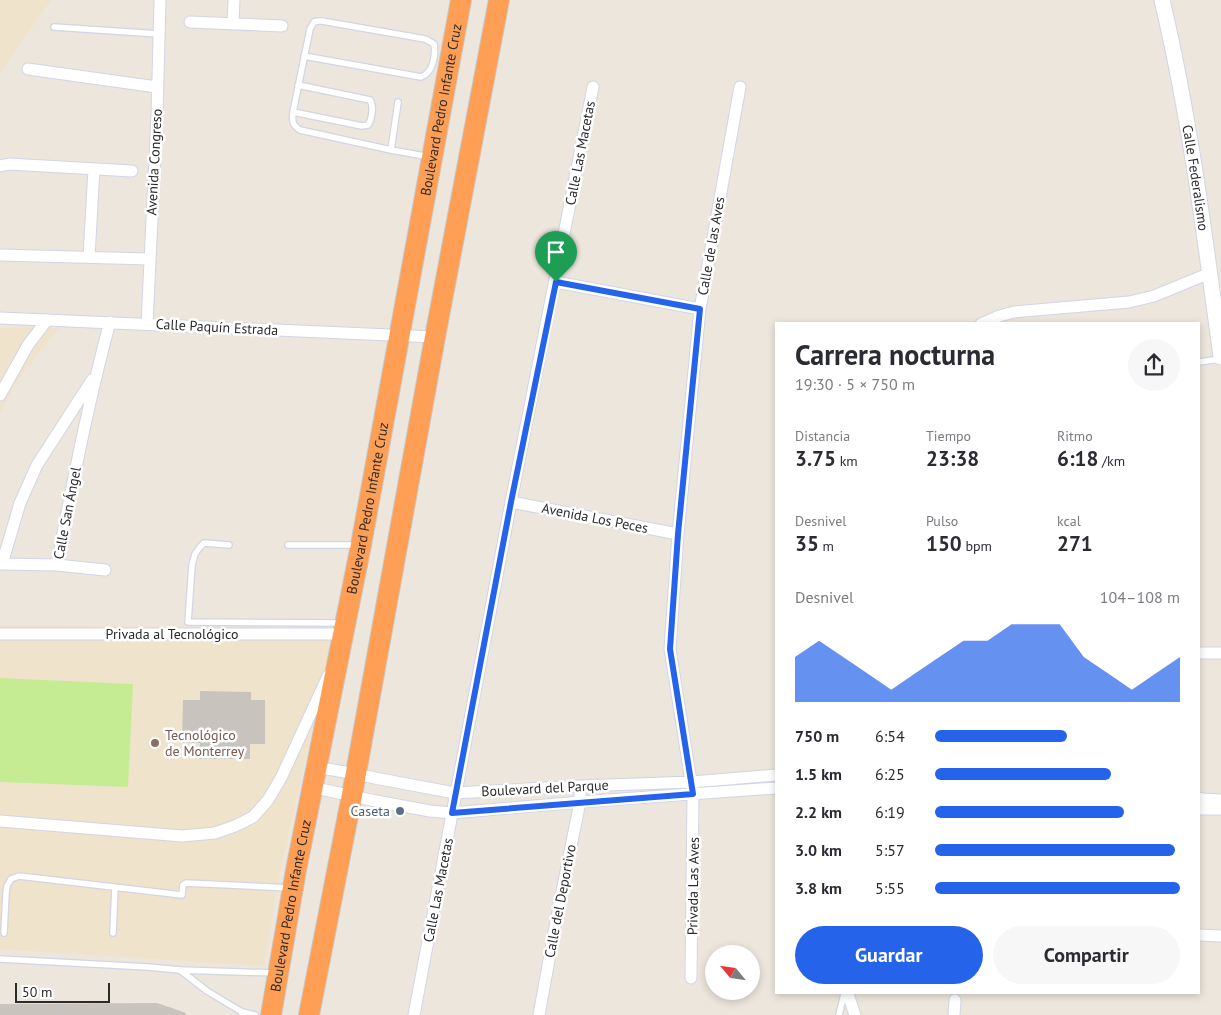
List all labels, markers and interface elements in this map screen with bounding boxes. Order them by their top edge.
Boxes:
street label: Boulevard Pedro Infante Cruz [416,22,465,197]
street label: Calle Las Macetas [561,99,599,207]
street label: Avenida Congreso [142,108,166,216]
street label: Calle Federalismo [1178,123,1213,232]
street label: Calle de las Aves [693,195,729,297]
pin [535,231,577,282]
icon: arrive [542,238,570,266]
street label: Calle Paquín Estrada [155,315,279,339]
text: Carrera nocturna [795,336,995,373]
button: share [1128,339,1180,391]
text: 19:30 · 5 × 750 m [795,374,915,394]
street label: Boulevard Pedro Infante Cruz [342,421,392,596]
text: Distancia [795,427,850,445]
text: Tiempo [926,427,971,445]
text: Ritmo [1057,427,1093,445]
text: 3.75 [795,445,836,472]
text: 23:38 [926,445,979,472]
text: 6:18 [1057,445,1098,472]
text: km [836,452,858,470]
text: /km [1098,452,1125,470]
street label: Calle San Ángel [49,465,85,561]
street label: Avenida Los Peces [540,499,650,537]
text: Desnivel [795,512,846,530]
text: Pulso [926,512,958,530]
text: kcal [1057,512,1081,530]
text: 35 [795,530,819,557]
text: 150 [926,530,962,557]
text: 271 [1057,530,1093,557]
text: m [819,537,834,555]
text: bpm [962,537,992,555]
text: Desnivel [795,587,854,607]
text: 104–108 m [1100,587,1180,607]
street label: Privada al Tecnológico [106,625,238,643]
place label: Tecnológico de Monterrey [165,726,245,760]
text: 750 m [795,726,839,746]
text: 6:54 [875,726,905,746]
marker: Tecnológico de Monterrey [149,737,161,749]
text: 1.5 km [795,764,842,784]
text: 6:25 [875,764,905,784]
street label: Boulevard del Parque [481,776,609,800]
place label: Caseta [351,802,390,820]
text: 2.2 km [795,802,842,822]
text: 6:19 [875,802,905,822]
marker: Caseta [394,805,406,817]
street label: Boulevard Pedro Infante Cruz [266,818,315,993]
street label: Calle Las Macetas [419,836,457,944]
street label: Privada Las Aves [683,837,703,935]
text: 3.0 km [795,840,842,860]
text: 5:57 [875,840,905,860]
street label: Calle del Deportivo [540,843,580,959]
text: 3.8 km [795,878,842,898]
text: 5:55 [875,878,905,898]
button: Guardar [795,926,983,984]
button: Compartir [993,926,1180,984]
north arrow [705,945,760,1000]
map controls [705,945,760,1000]
scale bar [15,980,110,1003]
text: 50 m [22,983,52,1001]

